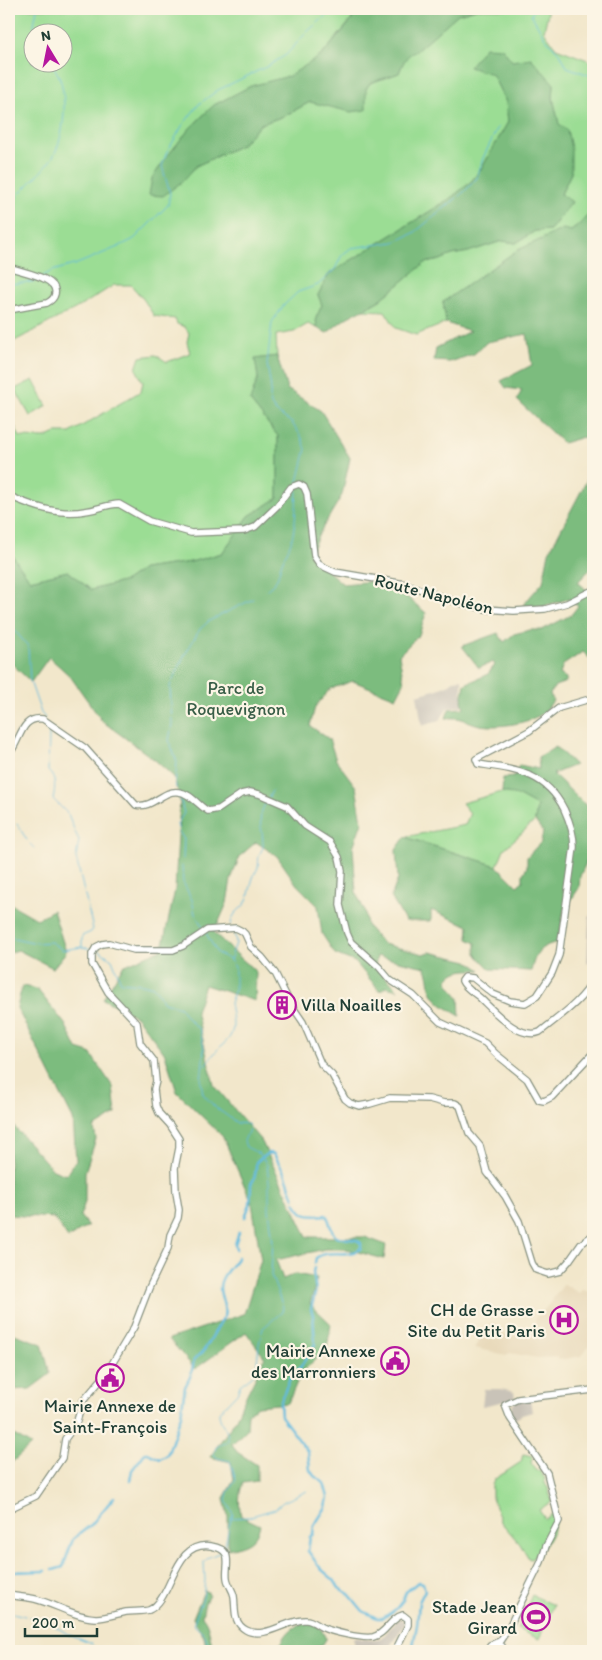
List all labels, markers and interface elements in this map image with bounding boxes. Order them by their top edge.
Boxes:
north arrow [22,22,72,72]
text: N [40,26,52,45]
street label: Route Napoléon [372,569,496,619]
park label: Parc de Roquevignon [187,677,286,720]
building icon: Villa Noailles [267,990,297,1020]
place label: Villa Noailles [301,994,402,1016]
place label: CH de Grasse - Site du Petit Paris [408,1299,545,1342]
hospital icon: CH de Grasse - Site du Petit Paris [549,1305,579,1335]
place label: Mairie Annexe des Marronniers [251,1340,376,1383]
public building icon: Mairie Annexe des Marronniers [380,1346,410,1376]
public building icon: Mairie Annexe de Saint-François [95,1363,125,1393]
place label: Mairie Annexe de Saint-François [44,1395,176,1438]
place label: Stade Jean Girard [432,1596,517,1639]
sports icon: Stade Jean Girard [521,1602,551,1632]
scale bar [25,1605,98,1637]
text: 200 m [32,1614,75,1632]

